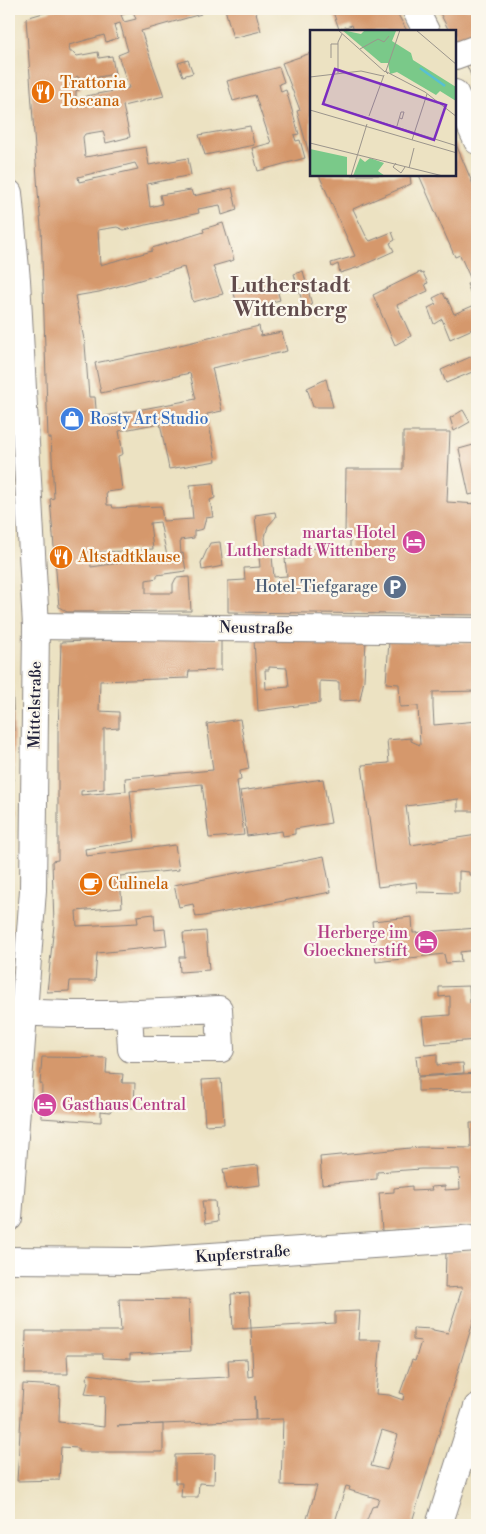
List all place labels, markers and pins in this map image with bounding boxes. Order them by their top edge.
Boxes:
place label: Trattoria Toscana [60,73,127,111]
restaurant icon: Trattoria Toscana [30,79,56,105]
shop icon: Rosty Art Studio [59,406,85,432]
place label: Rosty Art Studio [90,409,208,429]
place label: martas Hotel Lutherstadt Wittenberg [227,523,397,561]
hotel icon: martas Hotel Lutherstadt Wittenberg [401,529,427,555]
restaurant icon: Altstadtklause [48,544,74,570]
place label: Altstadtklause [77,547,181,567]
parking icon: Hotel-Tiefgarage [382,574,408,600]
place label: Hotel-Tiefgarage [255,577,378,597]
cafe icon: Culinela [78,871,104,897]
place label: Culinela [108,874,169,894]
place label: Herberge im Gloecknerstift [303,923,408,961]
hotel icon: Herberge im Gloecknerstift [413,929,439,955]
hotel icon: Gasthaus Central [32,1092,58,1118]
place label: Gasthaus Central [62,1095,186,1115]

